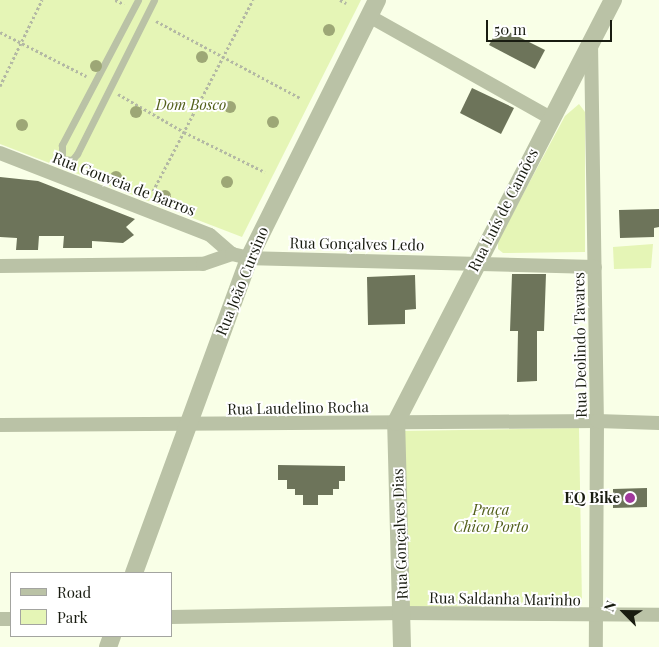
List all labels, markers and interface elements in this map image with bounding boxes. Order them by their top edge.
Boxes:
scale bar [489,10,615,42]
text: 50 m [494,19,526,39]
park label: Dom Bosco [156,96,226,114]
street label: Rua Luís de Camões [464,145,542,275]
street label: Rua Gouveia de Barros [50,148,198,220]
street label: Rua João Cursino [212,224,272,338]
street label: Rua Gonçalves Ledo [289,234,425,254]
street label: Rua Deolindo Tavares [570,272,590,418]
street label: Rua Laudelino Rocha [227,398,369,418]
street label: Rua Gonçalves Dias [389,468,411,600]
place label: EQ Bike [564,489,620,507]
marker: EQ Bike [624,492,636,504]
park label: Praça Chico Porto [454,500,528,535]
legend [10,572,172,637]
text: Road [57,582,91,602]
north arrow [599,587,649,637]
street label: Rua Saldanha Marinho [429,589,581,609]
text: N [599,598,620,614]
text: Park [57,607,88,627]

